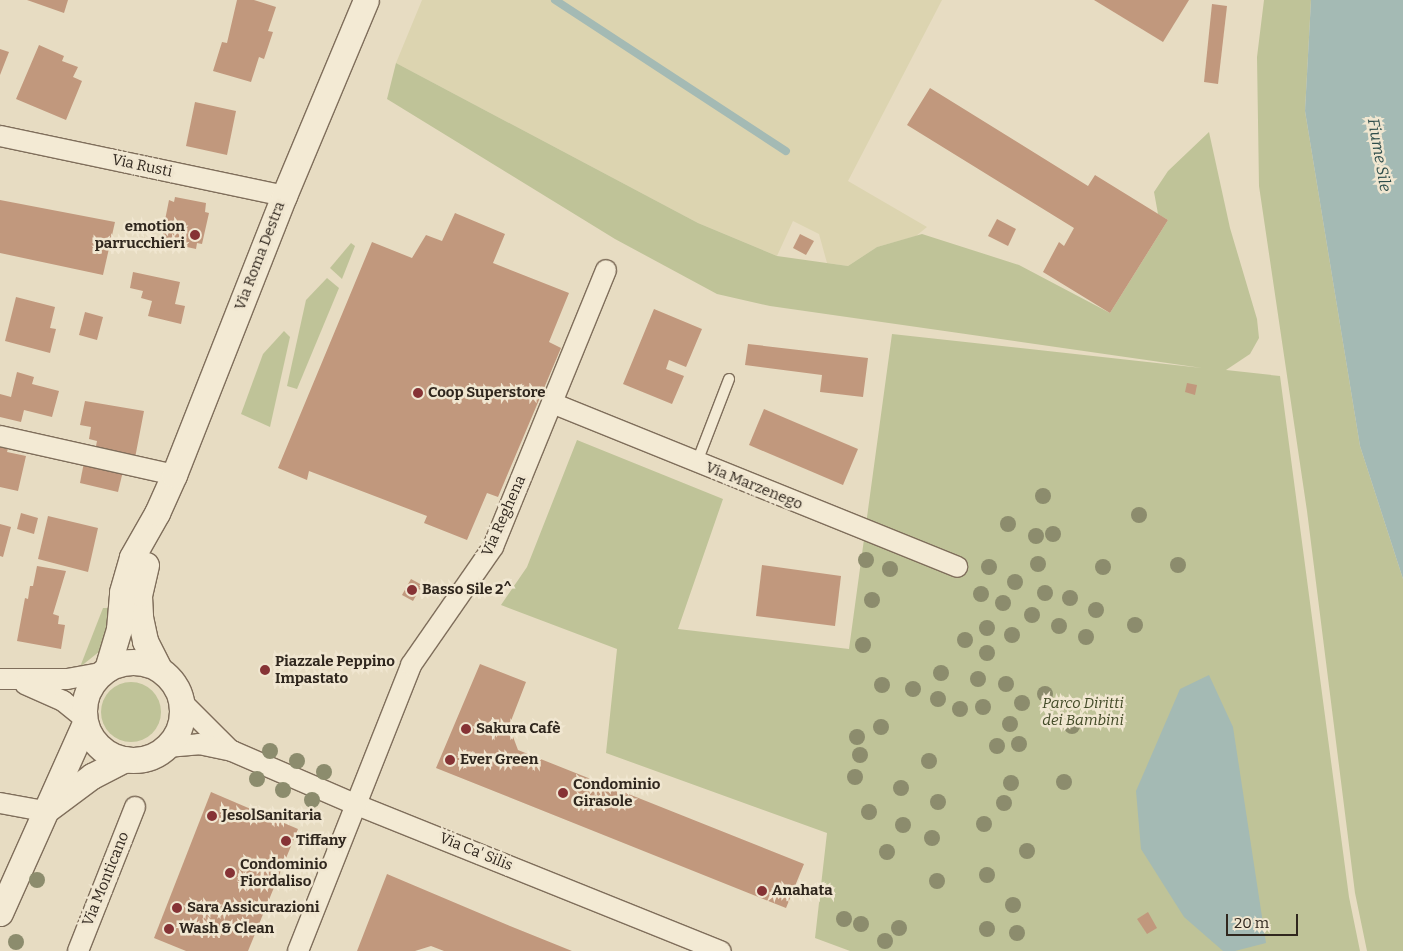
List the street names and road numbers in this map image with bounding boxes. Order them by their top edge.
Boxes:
street label: Via Rusti [110,151,174,181]
street label: Via Roma Destra [231,199,289,313]
street label: Via Marzenego [703,458,805,514]
street label: Via Reghena [478,473,530,559]
street label: Via Monticano [79,829,133,929]
street label: Via Ca' Silis [437,829,515,875]

